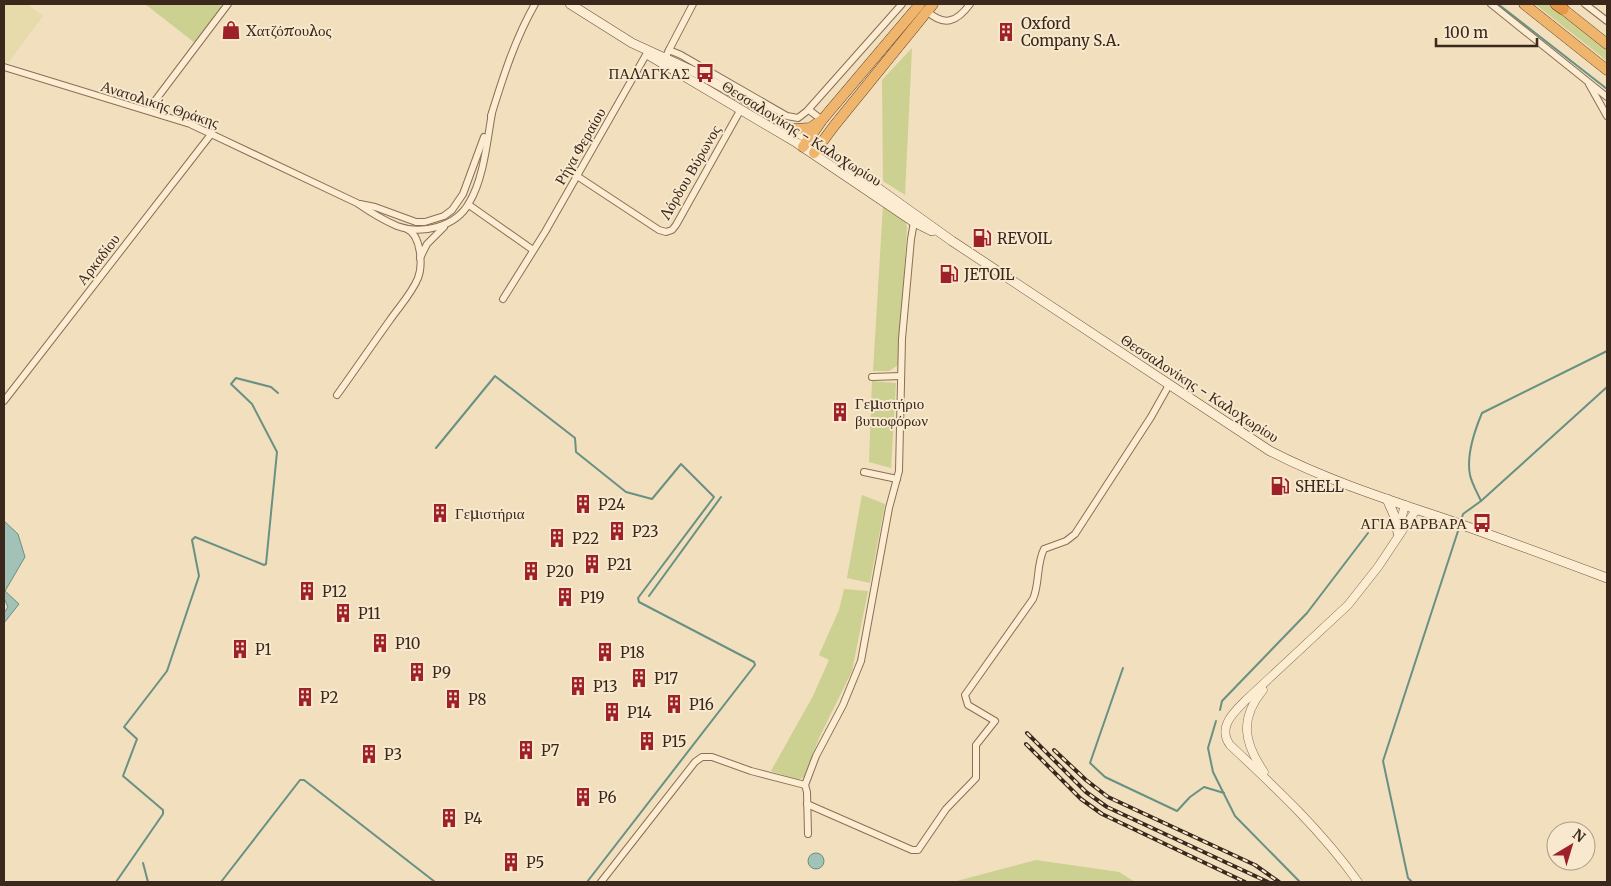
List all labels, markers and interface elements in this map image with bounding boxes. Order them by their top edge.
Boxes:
place label: Oxford Company S.A. [1021,14,1120,50]
scale bar [1436,15,1537,47]
shop icon: Χατζόπουλος [220,19,242,41]
place label: Χατζόπουλος [246,21,332,40]
building icon: Oxford Company S.A. [995,21,1017,43]
text: 100 m [1444,23,1488,42]
bus stop icon: ΠΑΛΑΓΚΑΣ [694,62,716,84]
place label: ΠΑΛΑΓΚΑΣ [608,64,690,83]
street label: Ανατολικής Θράκης [99,76,222,132]
street label: Θεσσαλονίκης - Καλοχωρίου [719,76,885,190]
street label: Ρήγα Φεραίου [550,104,610,188]
street label: Λόρδου Βύρωνος [655,122,725,223]
fuel station icon: REVOIL [971,227,993,249]
place label: REVOIL [997,229,1053,248]
street label: Αρκαδίου [72,230,124,288]
fuel station icon: JETOIL [938,263,960,285]
place label: JETOIL [963,265,1015,284]
street label: Θεσσαλονίκης - Καλοχωρίου [1117,330,1283,446]
place label: Γεμιστήριο βυτιοφόρων [855,394,928,430]
building icon: Γεμιστήριο βυτιοφόρων [829,401,851,423]
fuel station icon: SHELL [1269,475,1291,497]
place label: SHELL [1295,477,1345,496]
building icon: P24 [572,493,594,515]
place label: P24 [598,495,625,514]
building icon: Γεμιστήρια [429,502,451,524]
place label: Γεμιστήρια [455,504,525,523]
bus stop icon: ΑΓΙΑ ΒΑΡΒΑΡΑ [1471,512,1493,534]
place label: ΑΓΙΑ ΒΑΡΒΑΡΑ [1360,514,1467,533]
building icon: P23 [606,520,628,542]
place label: P23 [632,522,659,541]
building icon: P22 [546,527,568,549]
place label: P22 [572,529,599,548]
building icon: P21 [581,553,603,575]
place label: P21 [607,555,632,574]
building icon: P20 [520,560,542,582]
place label: P20 [546,562,574,581]
building icon: P12 [296,580,318,602]
place label: P12 [322,582,347,601]
building icon: P19 [554,586,576,608]
place label: P19 [580,588,605,607]
building icon: P11 [332,602,354,624]
place label: P11 [358,604,381,623]
building icon: P10 [369,632,391,654]
place label: P10 [395,634,420,653]
building icon: P1 [229,638,251,660]
place label: P1 [255,640,272,659]
building icon: P18 [594,641,616,663]
place label: P18 [620,643,645,662]
building icon: P9 [406,661,428,683]
place label: P9 [432,663,451,682]
building icon: P17 [628,667,650,689]
place label: P17 [654,669,678,688]
building icon: P13 [567,675,589,697]
place label: P13 [593,677,617,696]
building icon: P2 [294,686,316,708]
place label: P2 [320,688,339,707]
building icon: P8 [442,688,464,710]
place label: P8 [468,690,487,709]
building icon: P16 [663,693,685,715]
place label: P16 [689,695,714,714]
building icon: P14 [601,701,623,723]
place label: P14 [627,703,652,722]
building icon: P15 [636,730,658,752]
place label: P15 [662,732,687,751]
building icon: P7 [515,739,537,761]
place label: P7 [541,741,560,760]
building icon: P3 [358,743,380,765]
place label: P3 [384,745,402,764]
building icon: P6 [572,786,594,808]
place label: P6 [598,788,617,807]
building icon: P4 [438,807,460,829]
place label: P4 [464,809,482,828]
north arrow [1546,821,1596,871]
text: N [1569,825,1589,846]
building icon: P5 [500,851,522,873]
place label: P5 [526,853,544,872]

